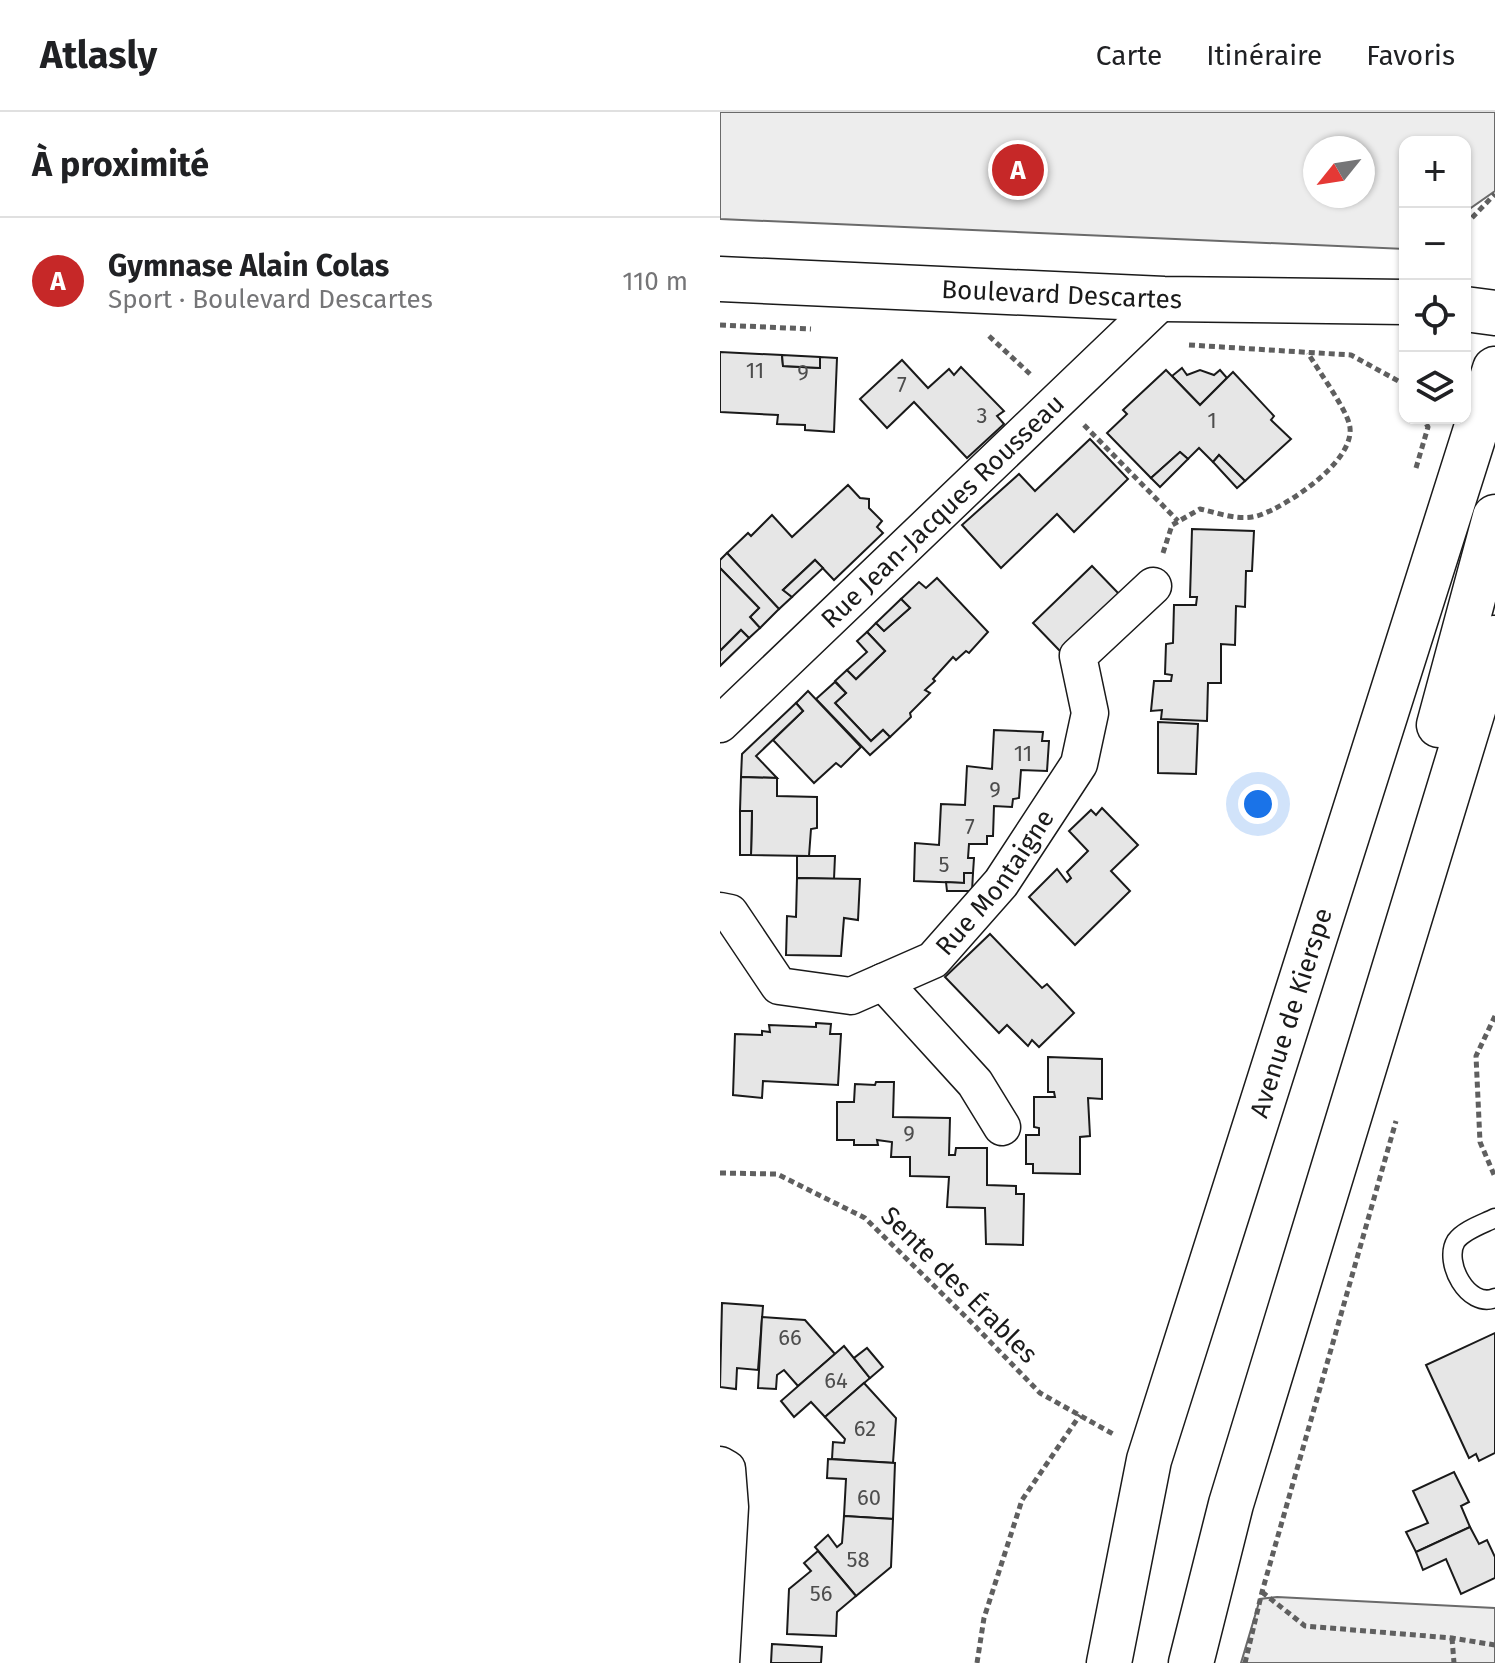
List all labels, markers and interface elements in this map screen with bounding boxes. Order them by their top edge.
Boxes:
text: Atlasly [40,32,157,78]
text: Carte [1096,39,1162,72]
text: Itinéraire [1206,39,1322,72]
text: Favoris [1366,39,1455,72]
north arrow [1303,136,1375,208]
map controls [1399,136,1471,424]
button: + [1399,136,1471,208]
pin: A [992,140,1044,200]
text: À proximité [32,144,209,185]
button: − [1399,208,1471,280]
text: Gymnase Alain Colas [108,248,389,284]
text: A [50,266,66,297]
text: 110 m [622,266,688,297]
street label: Boulevard Descartes [941,273,1182,315]
button: locate [1399,280,1471,352]
text: Sport · Boulevard Descartes [108,284,433,315]
button: layers [1399,352,1471,424]
house number: 11 [746,357,764,384]
house number: 9 [797,359,809,386]
house number: 7 [897,371,907,398]
street label: Rue Jean-Jacques Rousseau [815,388,1070,634]
house number: 3 [977,402,987,429]
house number: 1 [1207,407,1217,434]
house number: 11 [1014,740,1032,767]
house number: 9 [989,776,1001,803]
your location [1238,784,1278,824]
street label: Rue Montaigne [929,803,1061,962]
house number: 7 [965,813,975,840]
house number: 5 [938,851,950,878]
street label: Avenue de Kierspe [1243,904,1339,1122]
house number: 9 [903,1120,915,1147]
street label: Sente des Érables [874,1200,1044,1370]
house number: 66 [778,1324,802,1351]
house number: 64 [824,1367,848,1394]
house number: 62 [854,1415,876,1442]
house number: 60 [857,1484,881,1511]
house number: 58 [846,1546,870,1573]
house number: 56 [810,1580,832,1607]

